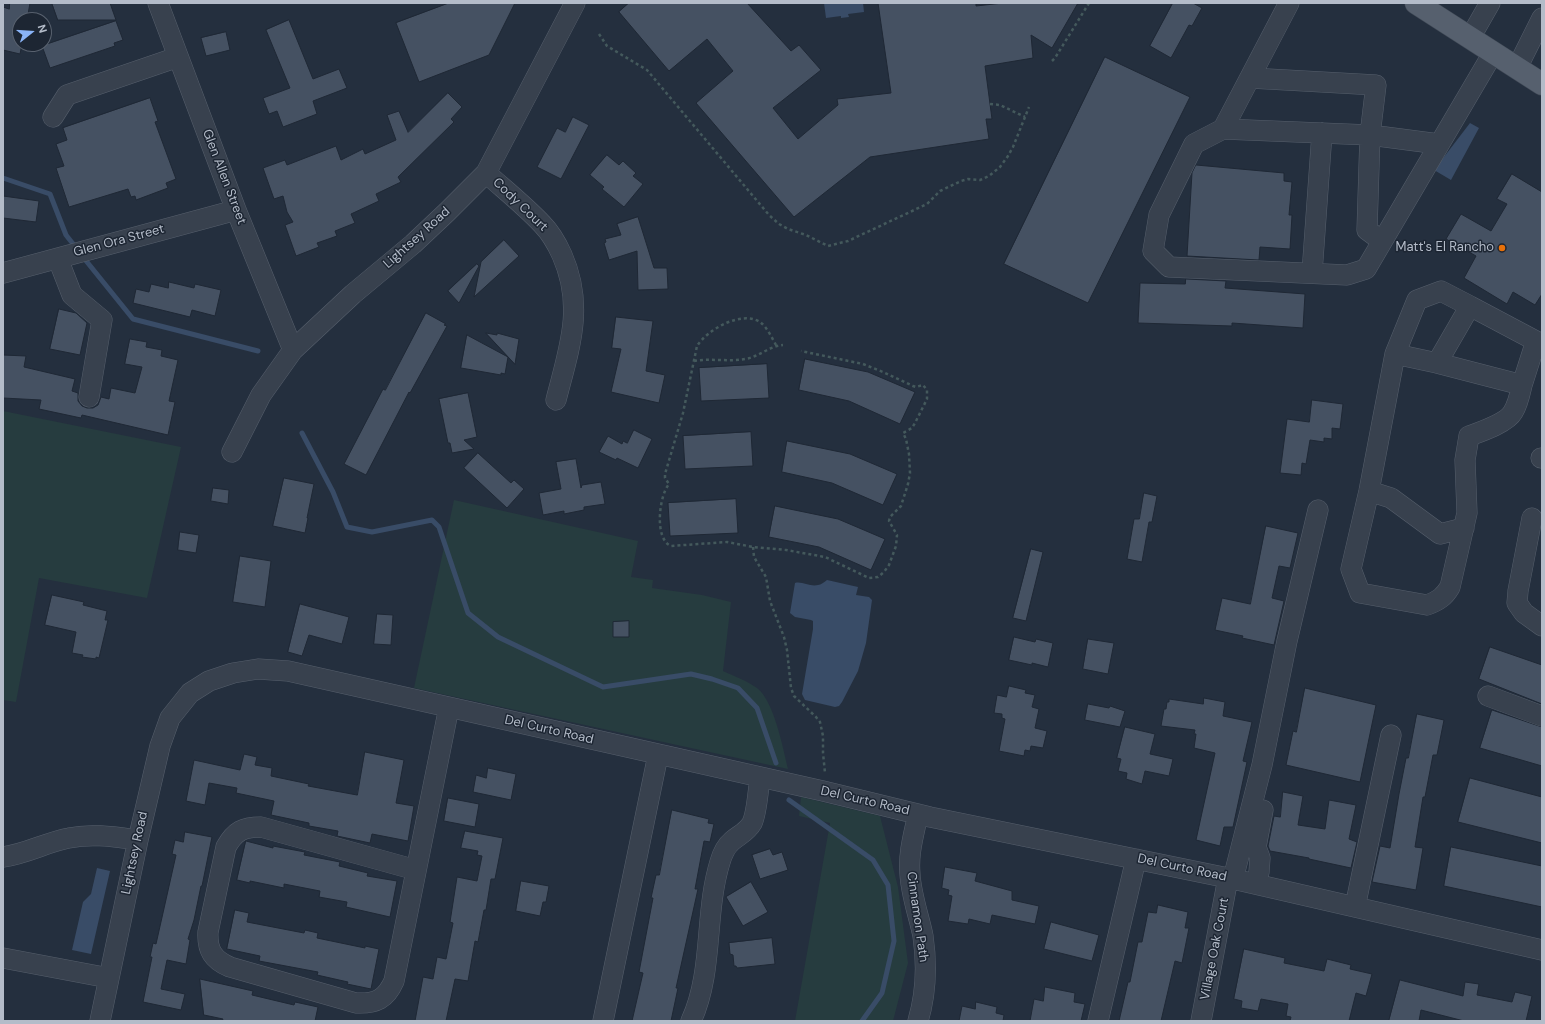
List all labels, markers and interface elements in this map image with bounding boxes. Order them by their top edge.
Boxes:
north arrow [12,12,52,52]
text: N [35,23,50,35]
street label: Glen Allen Street [199,127,249,227]
street label: Cody Court [489,175,551,235]
street label: Lightsey Road [380,204,454,272]
street label: Glen Ora Street [72,221,166,261]
place label: Matt's El Rancho [1396,240,1494,256]
marker: Matt's El Rancho [1497,243,1507,253]
street label: Del Curto Road [503,712,595,748]
street label: Del Curto Road [819,783,911,819]
street label: Lightsey Road [119,810,151,896]
street label: Del Curto Road [1136,851,1228,885]
street label: Cinnamon Path [903,871,931,963]
street label: Village Oak Court [1197,896,1233,1002]

